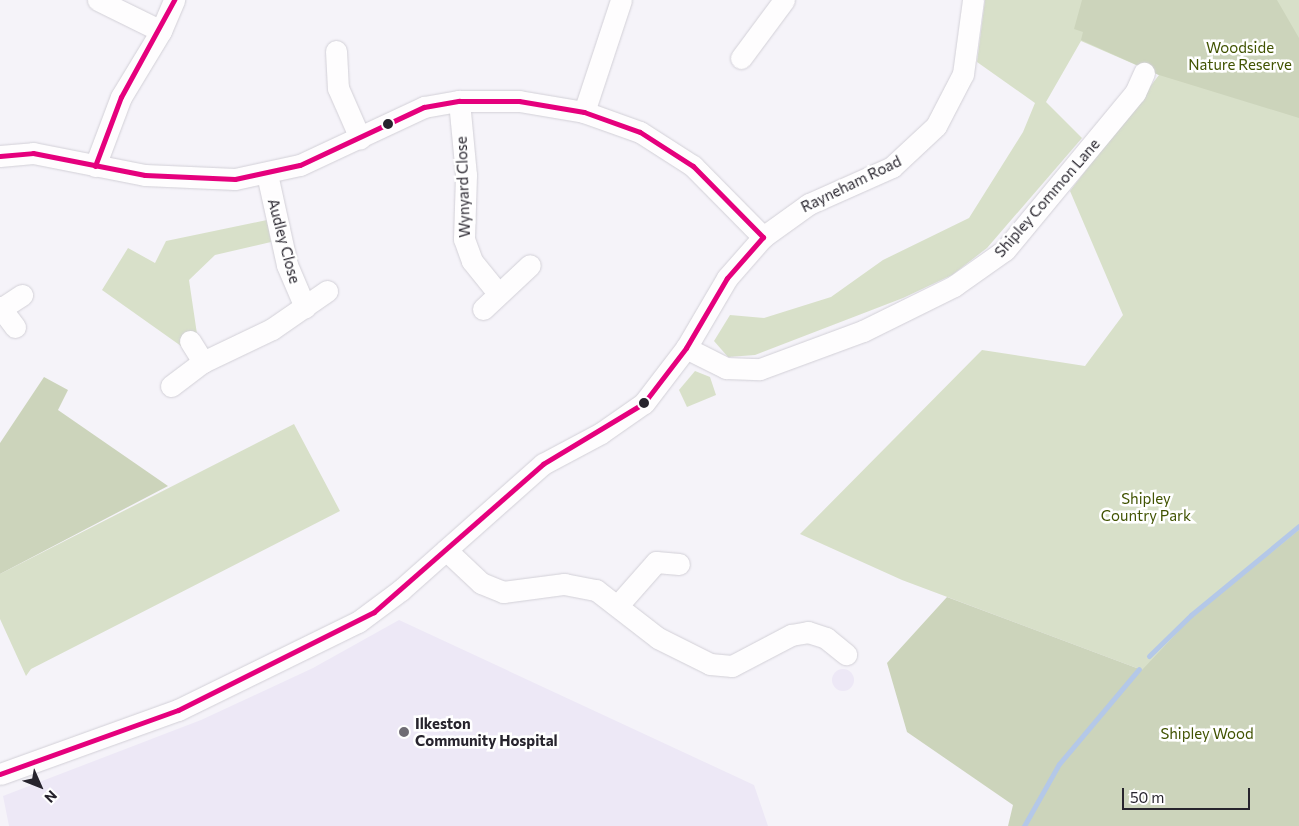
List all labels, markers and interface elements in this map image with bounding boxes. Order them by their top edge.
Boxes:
park label: Woodside Nature Reserve [1188,38,1292,73]
unlabelled marker [383,119,393,129]
street label: Shipley Common Lane [991,135,1103,261]
street label: Wynyard Close [452,136,474,238]
street label: Rayneham Road [798,152,904,216]
street label: Audley Close [264,197,304,285]
unlabelled marker [639,398,649,408]
park label: Shipley Country Park [1101,489,1191,524]
place label: Ilkeston Community Hospital [415,714,558,749]
marker: Ilkeston Community Hospital [397,725,411,739]
park label: Shipley Wood [1160,725,1254,743]
north arrow [15,761,65,811]
scale bar [1124,778,1252,810]
text: N [41,787,61,806]
text: 50 m [1130,788,1164,806]

